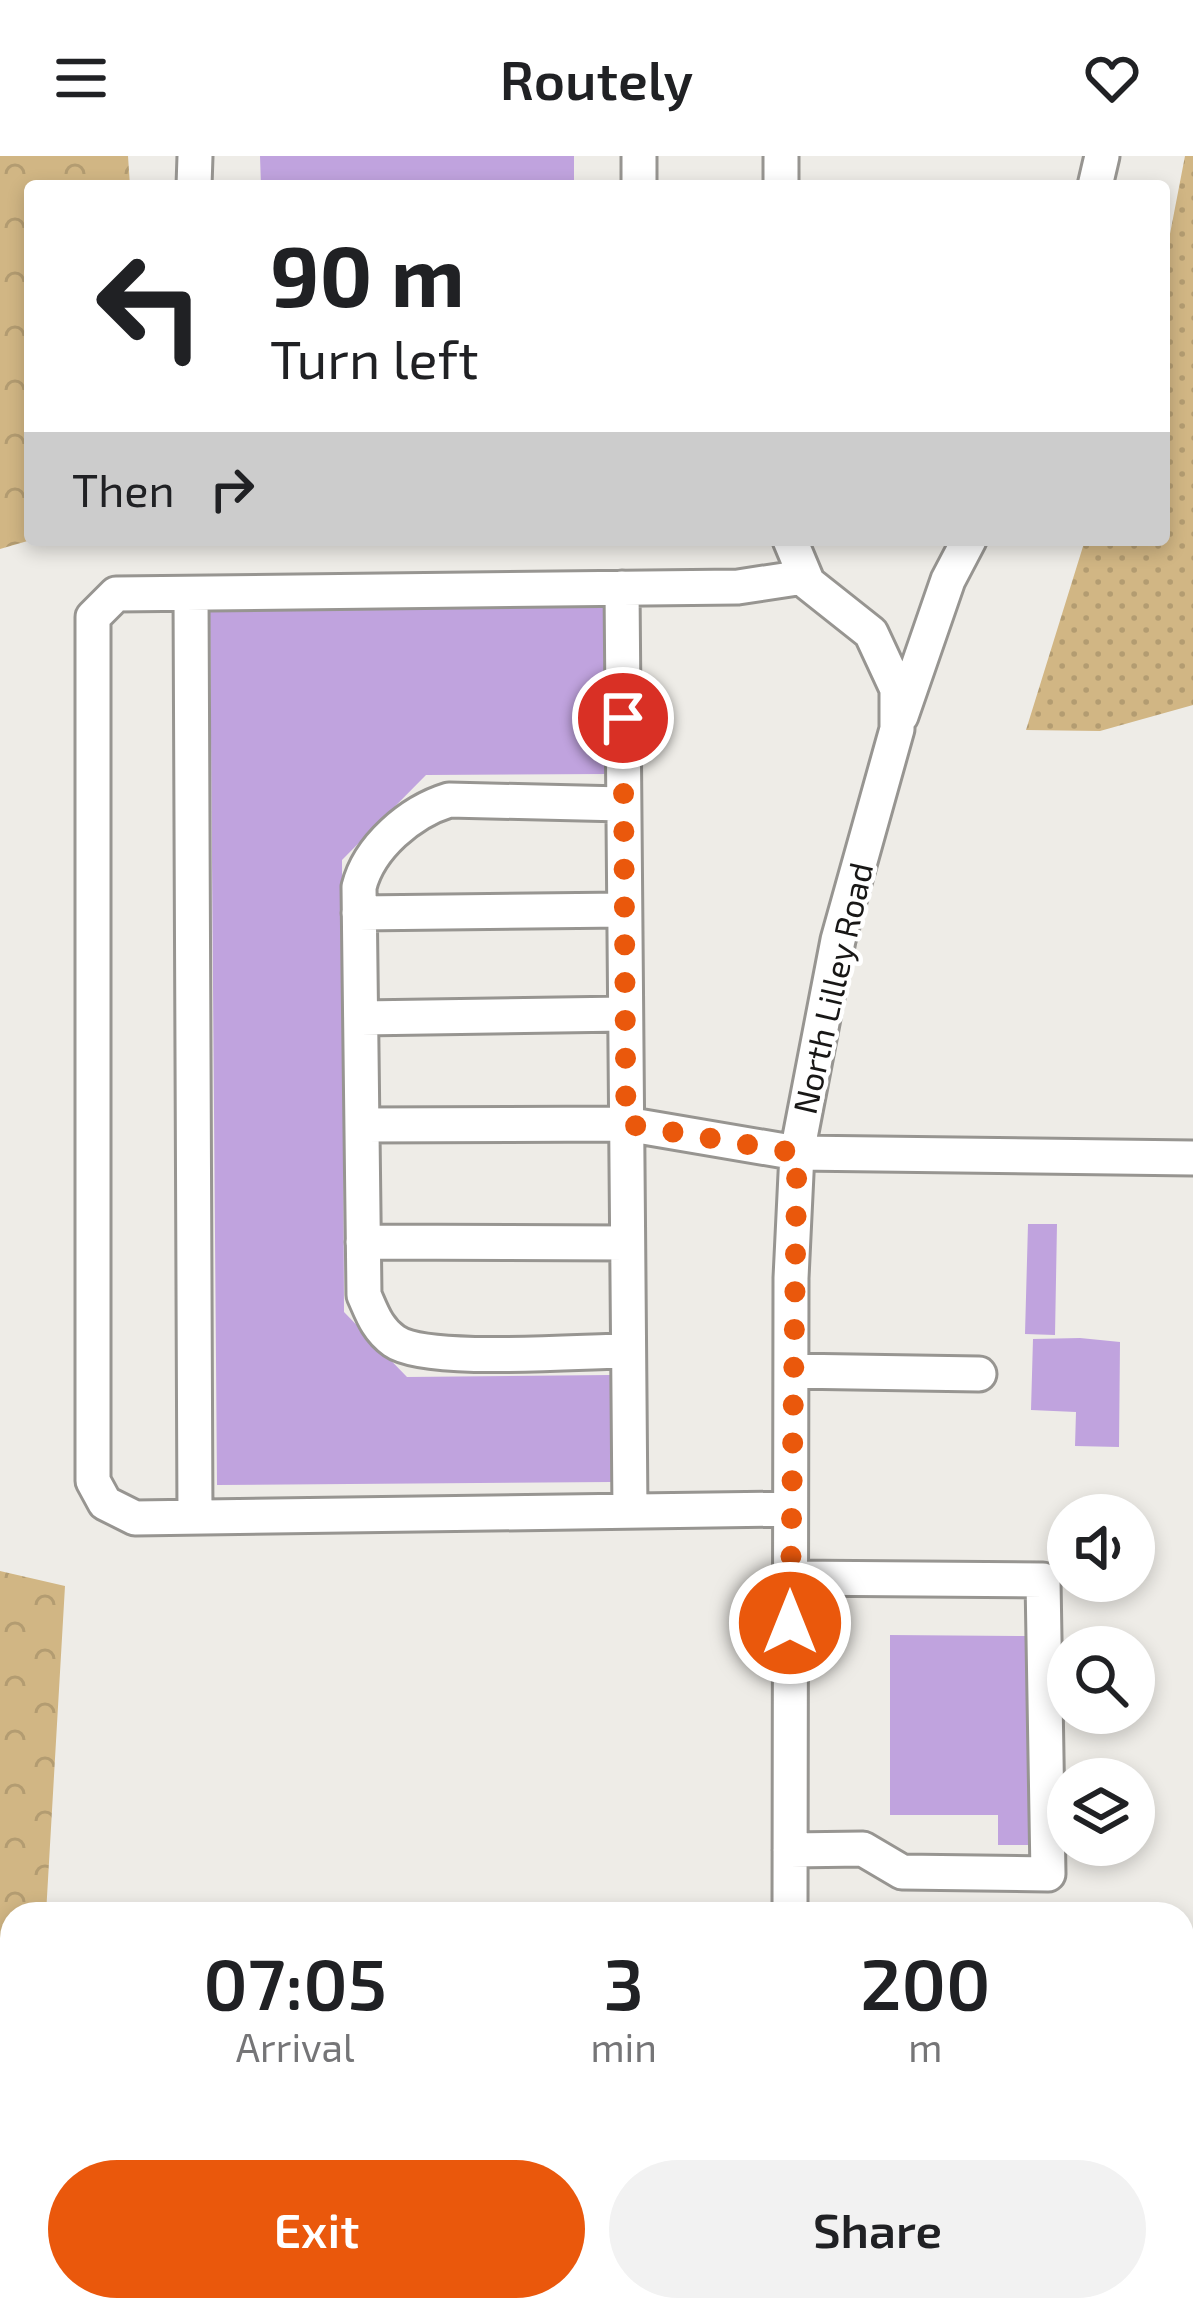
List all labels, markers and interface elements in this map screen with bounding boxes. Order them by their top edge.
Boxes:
icon: menu [48,45,114,111]
icon: heart [1079,45,1145,111]
text: Routely [500,46,693,111]
text: 90 m [270,223,465,324]
icon: left [72,228,228,384]
text: Turn left [270,325,479,390]
icon: right [199,456,265,522]
text: Then [72,462,175,516]
pin [572,667,674,769]
icon: arrive [590,685,656,751]
street label: North Lilley Road [784,858,880,1118]
map controls [1047,1494,1155,1866]
button: sound [1047,1494,1155,1602]
position arrow [727,1560,853,1686]
button: search [1047,1626,1155,1734]
button: layers [1047,1758,1155,1866]
text: 07:05 [203,1938,387,2024]
text: 3 [603,1938,644,2024]
text: 200 [860,1938,991,2024]
text: Arrival [236,2023,355,2070]
text: min [590,2023,657,2070]
text: m [908,2023,943,2070]
button: Exit [48,2160,585,2298]
button: Share [609,2160,1146,2298]

